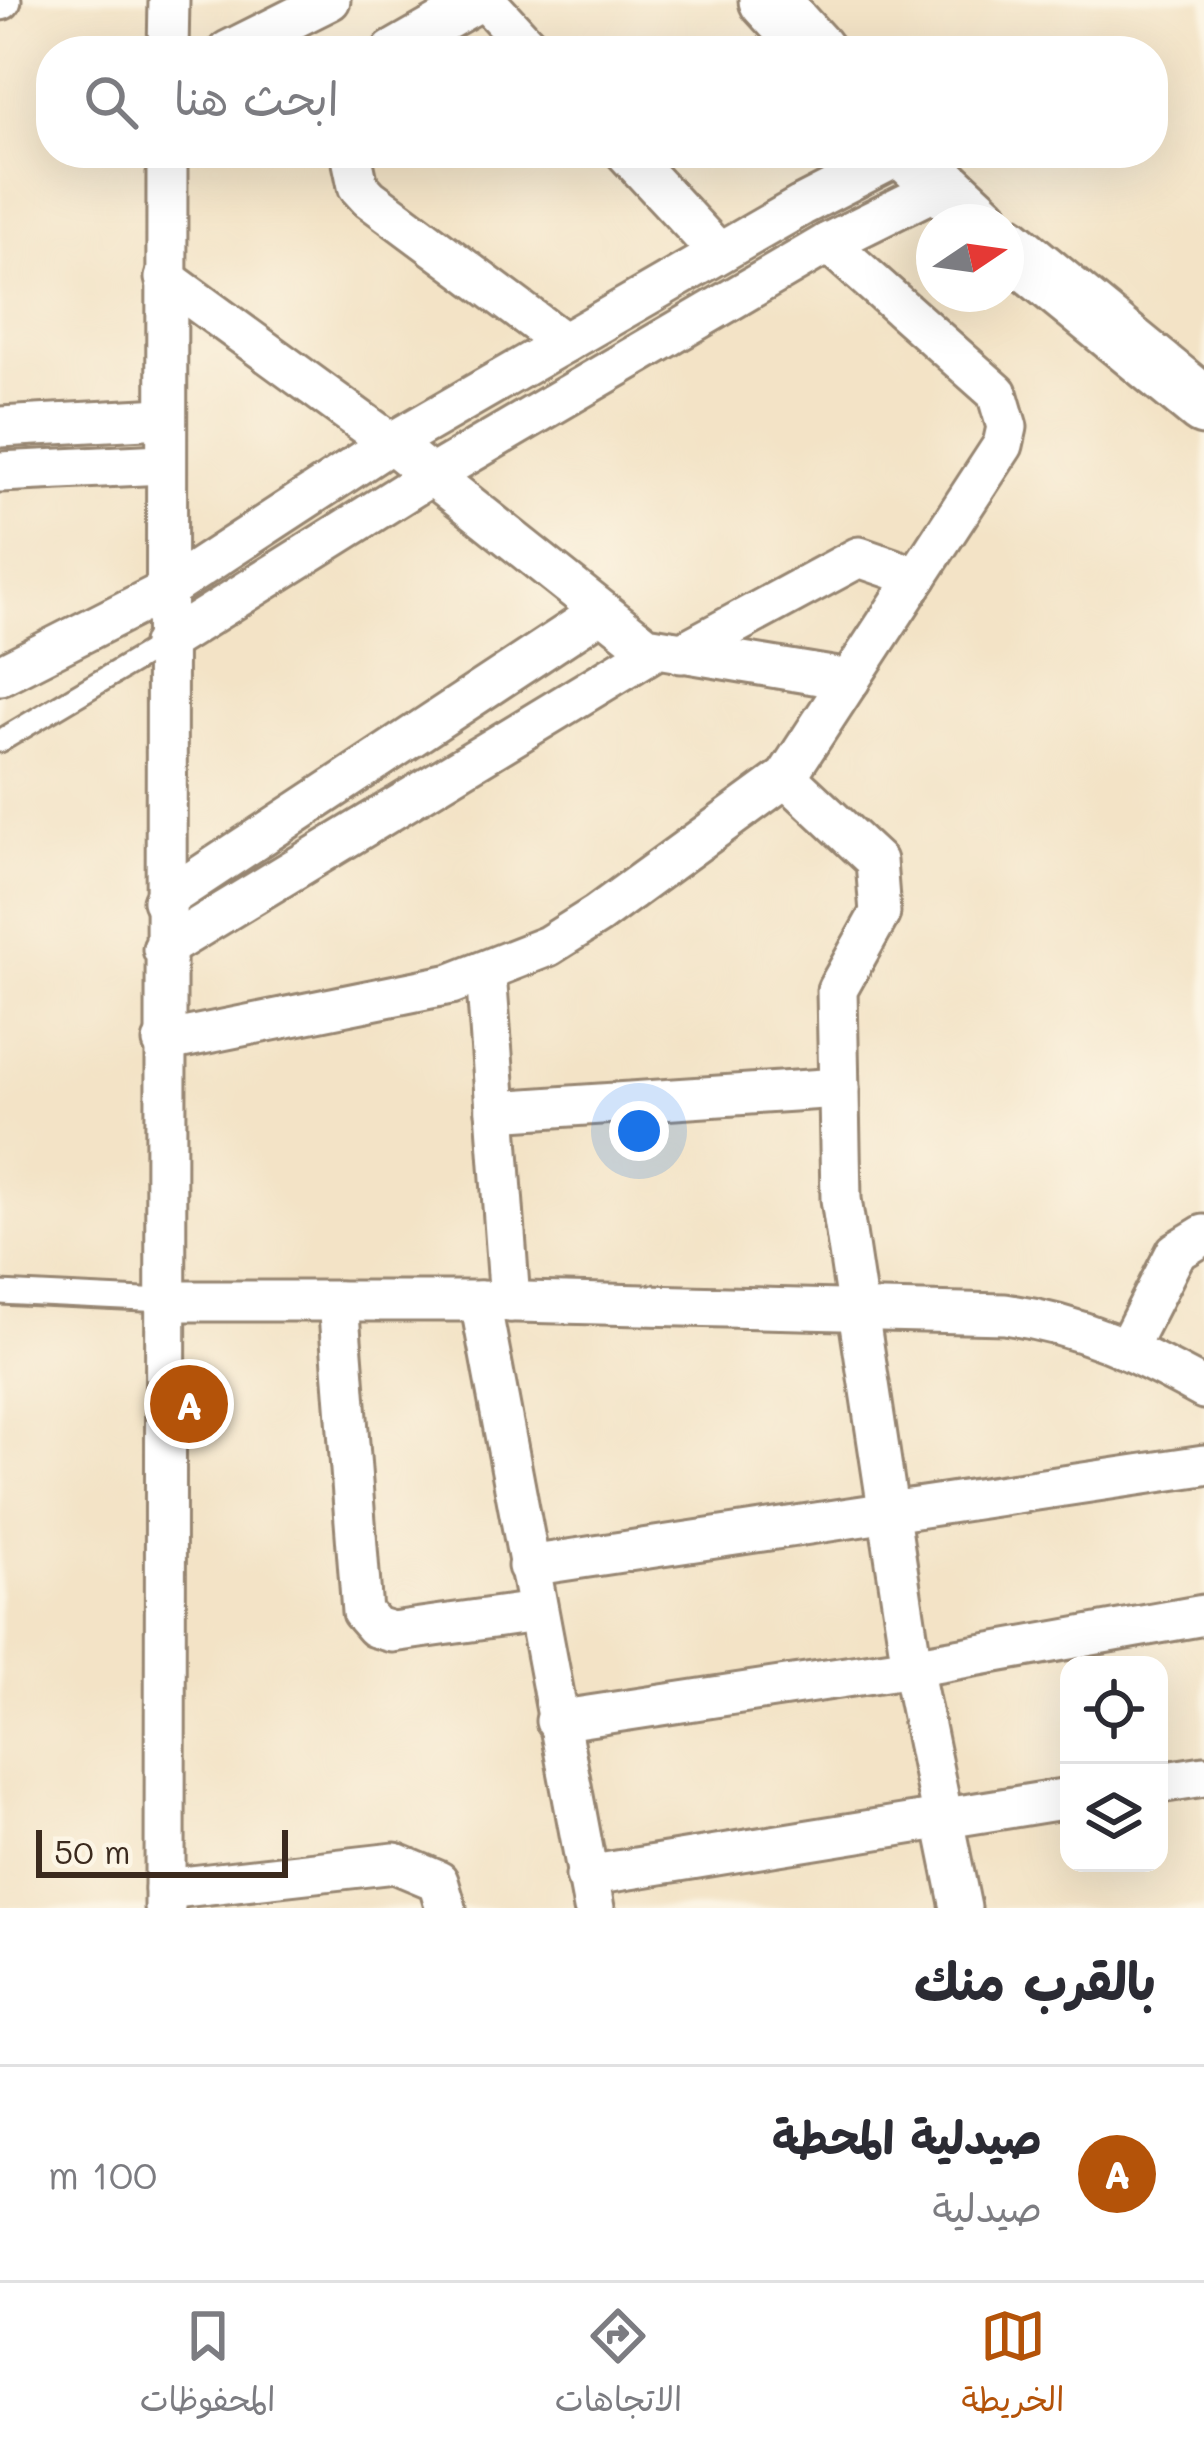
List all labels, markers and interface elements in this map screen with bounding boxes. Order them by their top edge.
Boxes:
search box [36,36,1168,168]
text: ابحث هنا [174,68,339,126]
icon: search [78,69,144,135]
north arrow [916,204,1024,312]
your location [609,1101,669,1161]
pin: A [150,1359,228,1449]
map controls [1060,1656,1168,1872]
button: locate [1060,1656,1168,1764]
button: layers [1060,1764,1168,1872]
scale bar [36,1824,288,1877]
text: 50 m [54,1829,130,1872]
text: بالقرب منك [914,1946,1156,2013]
text: صيدلية المحطة [772,2107,1042,2165]
text: 100 m [48,2148,157,2199]
text: A [1103,2148,1131,2199]
text: صيدلية [932,2181,1042,2232]
tab: المحفوظات [140,2303,276,2429]
tab: الاتجاهات [555,2303,682,2429]
tab: الخريطة [961,2303,1064,2429]

